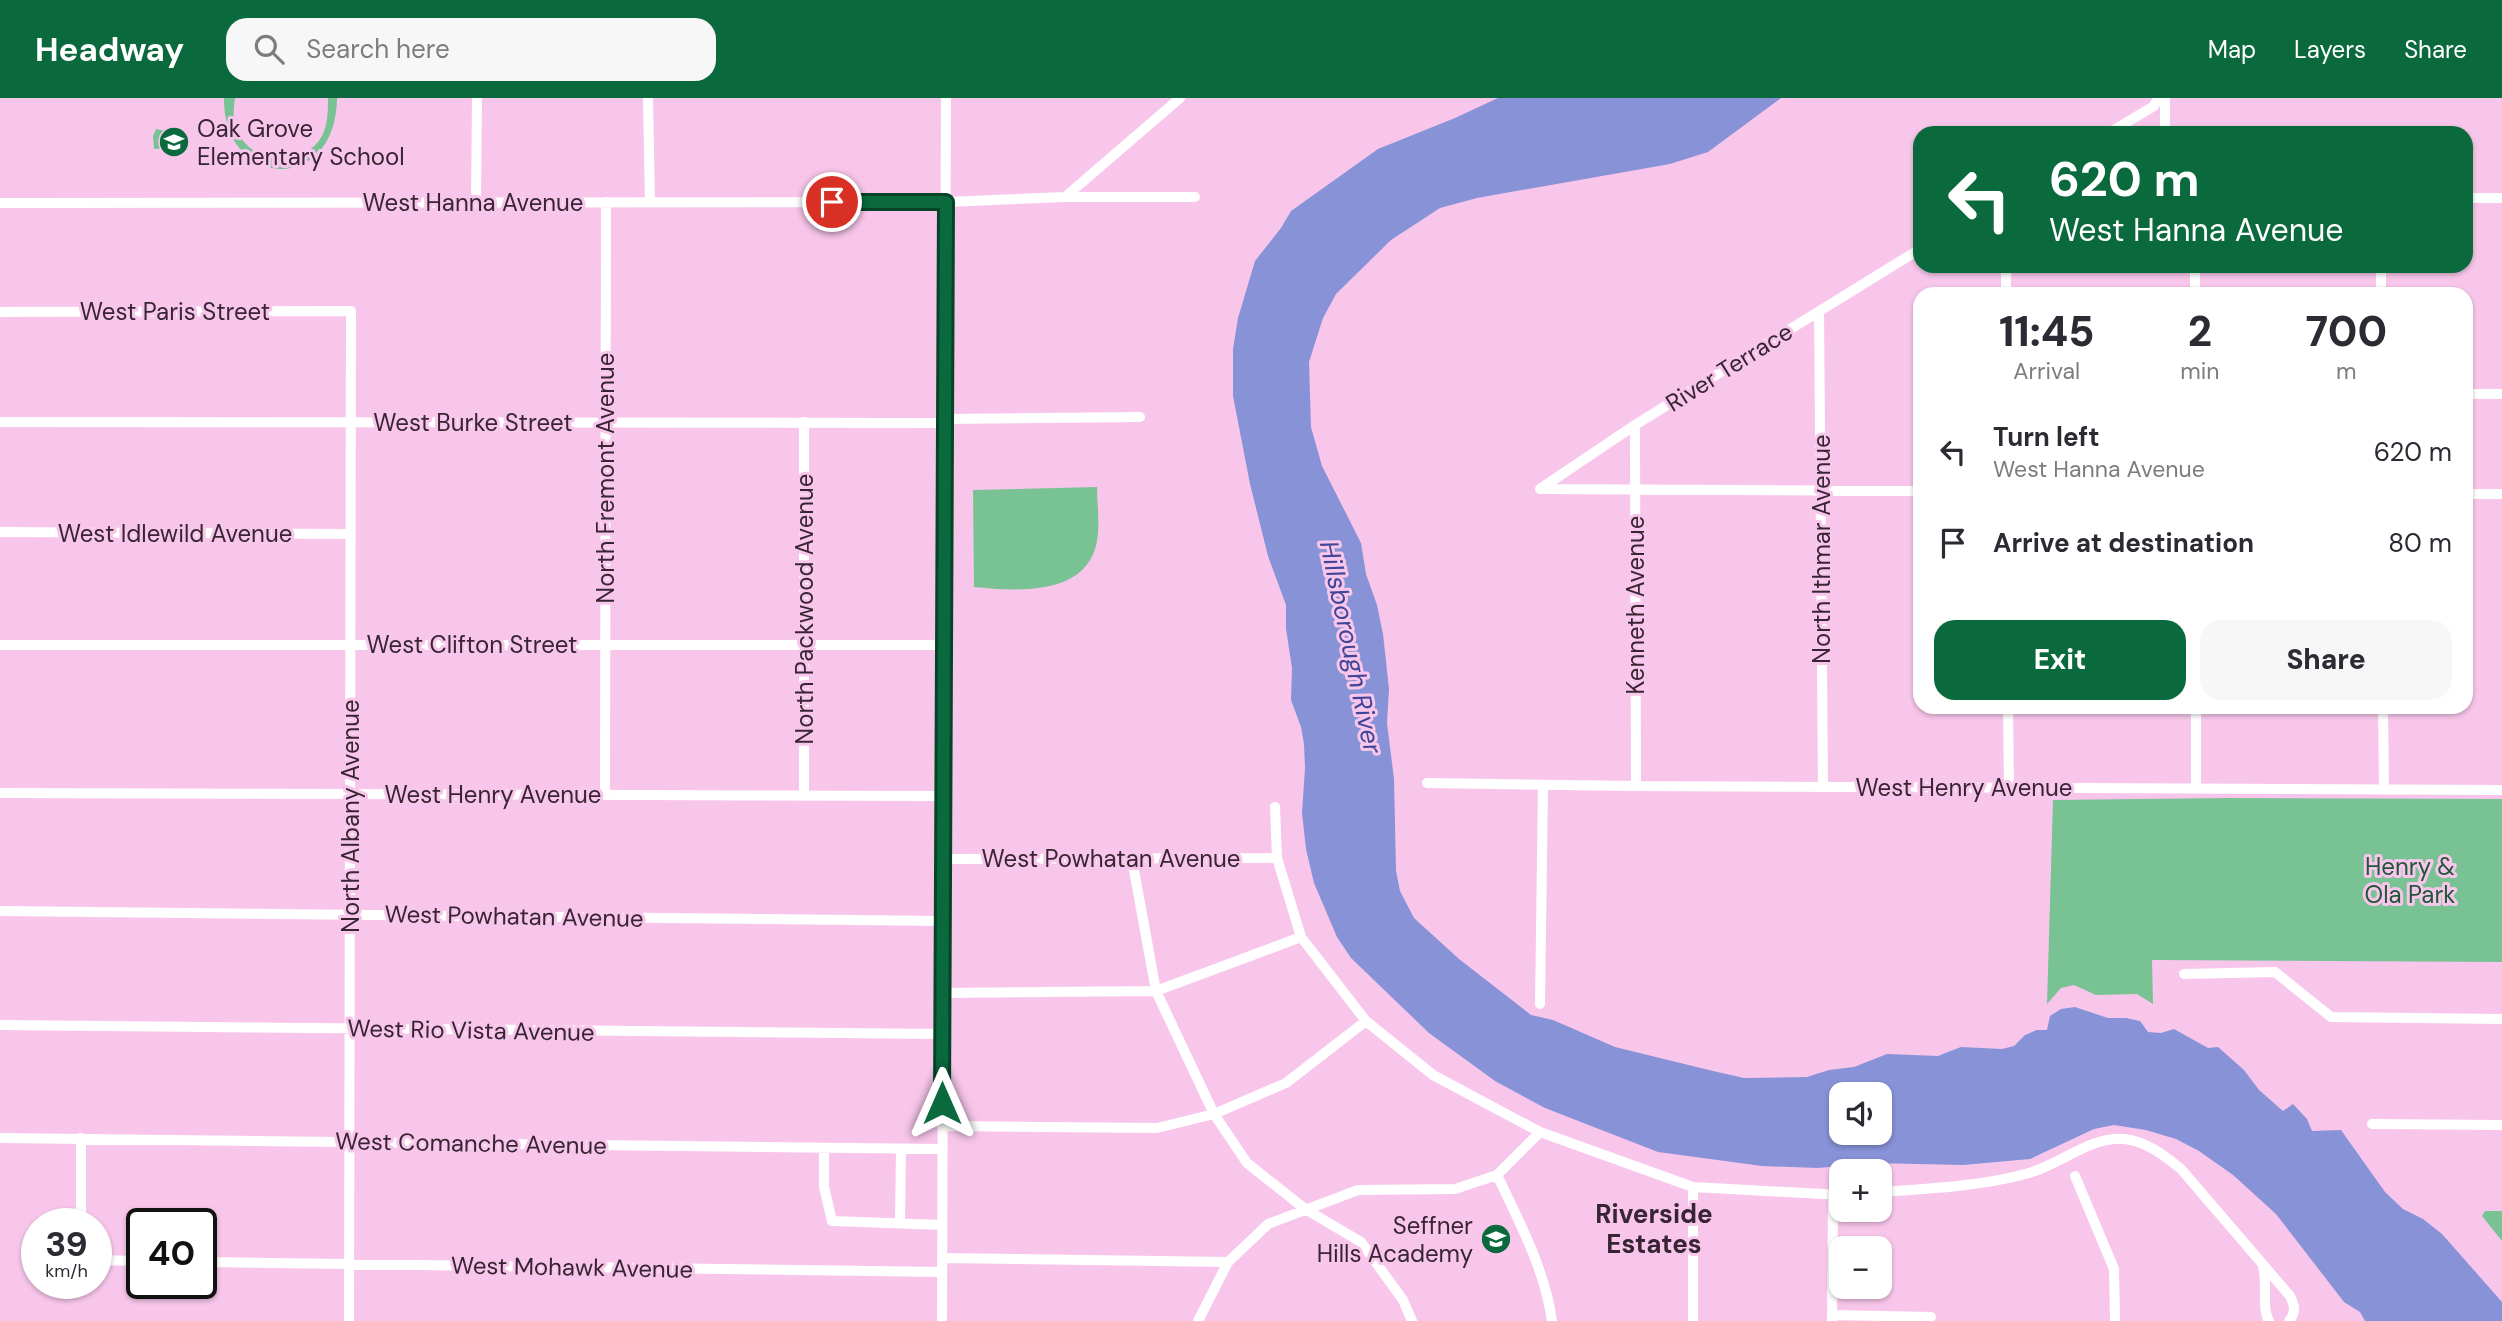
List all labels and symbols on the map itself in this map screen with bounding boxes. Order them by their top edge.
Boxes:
place label: Oak Grove Elementary School [197,113,405,172]
school or university icon: Oak Grove Elementary School [157,125,191,159]
pin [802,172,862,232]
street label: West Hanna Avenue [363,187,583,218]
street label: West Paris Street [80,296,270,327]
street label: River Terrace [1660,316,1798,418]
street label: North Fremont Avenue [590,353,621,603]
street label: West Burke Street [373,407,573,438]
street label: North Ithmar Avenue [1806,434,1837,664]
street label: North Packwood Avenue [789,474,820,744]
street label: Kenneth Avenue [1620,516,1651,694]
street label: West Idlewild Avenue [58,518,292,549]
water label: Hillsborough River [1312,538,1390,758]
street label: West Clifton Street [367,629,577,660]
street label: North Albany Avenue [335,699,366,933]
street label: West Henry Avenue [1856,772,2072,803]
street label: West Henry Avenue [385,779,601,810]
street label: West Powhatan Avenue [982,843,1240,874]
park label: Henry & Ola Park [2365,851,2455,910]
street label: West Powhatan Avenue [384,898,644,934]
street label: West Rio Vista Avenue [347,1012,595,1048]
position arrow [905,1066,979,1140]
street label: West Comanche Avenue [335,1125,607,1161]
district label: Riverside Estates [1595,1197,1713,1261]
speed limit sign: 40 [126,1208,217,1299]
place label: Seffner Hills Academy [1317,1210,1473,1269]
school or university icon: Seffner Hills Academy [1479,1222,1513,1256]
street label: West Mohawk Avenue [451,1249,693,1285]

